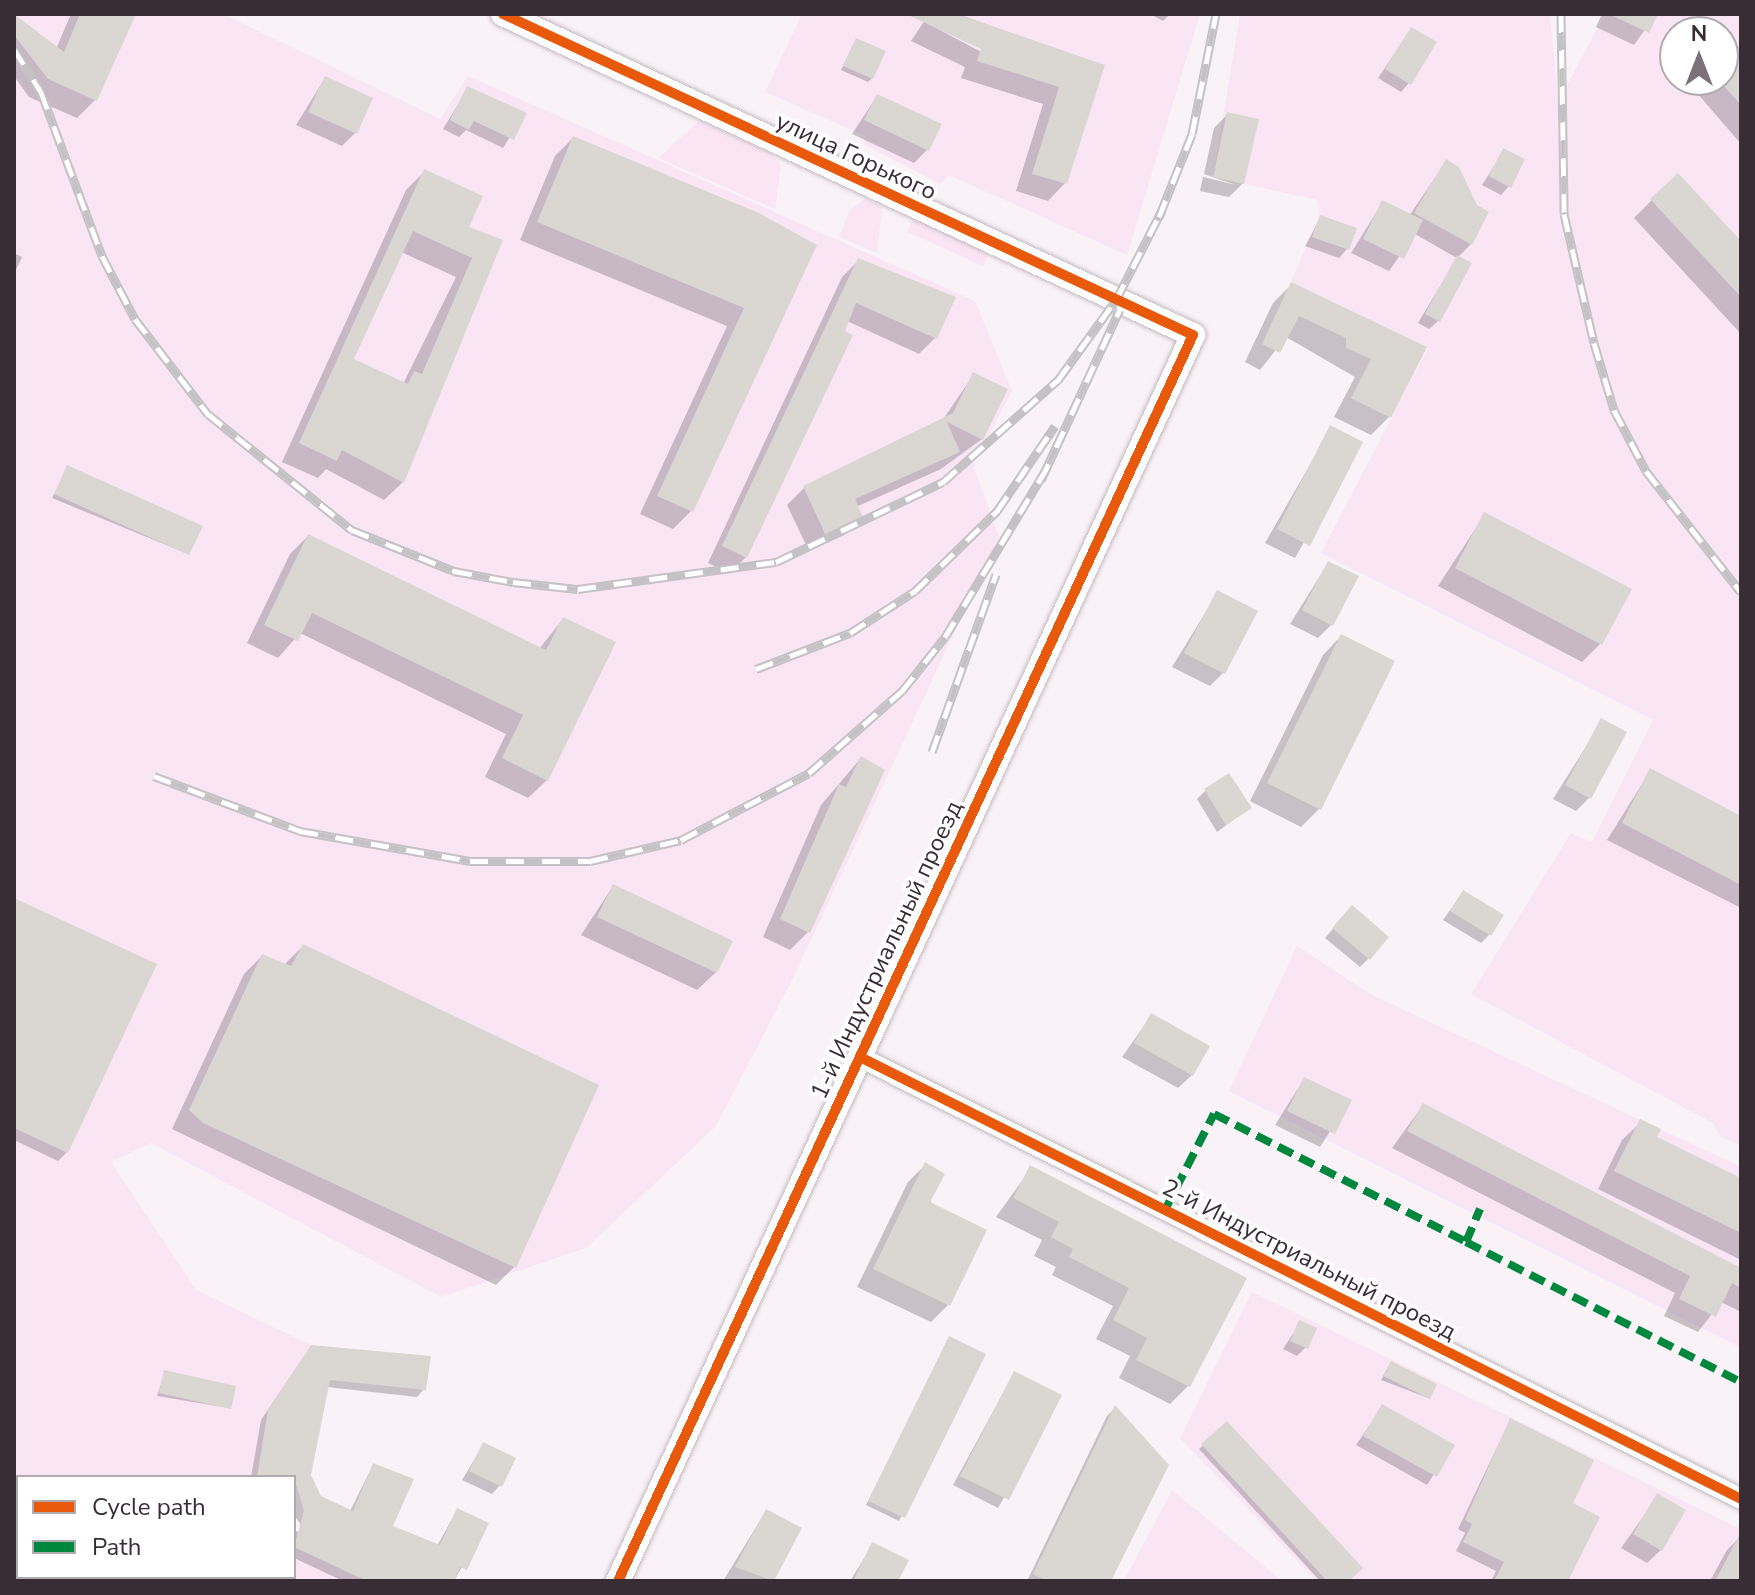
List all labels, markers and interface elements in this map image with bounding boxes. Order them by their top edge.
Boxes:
north arrow [1659,16,1739,96]
text: N [1691,19,1707,49]
street label: улица Горького [771,107,941,207]
street label: 1-й Индустриальный проезд [805,796,969,1104]
street label: 2-й Индустриальный проезд [1157,1173,1461,1347]
legend [16,1475,296,1579]
text: Cycle path [92,1491,206,1523]
text: Path [92,1531,141,1563]

